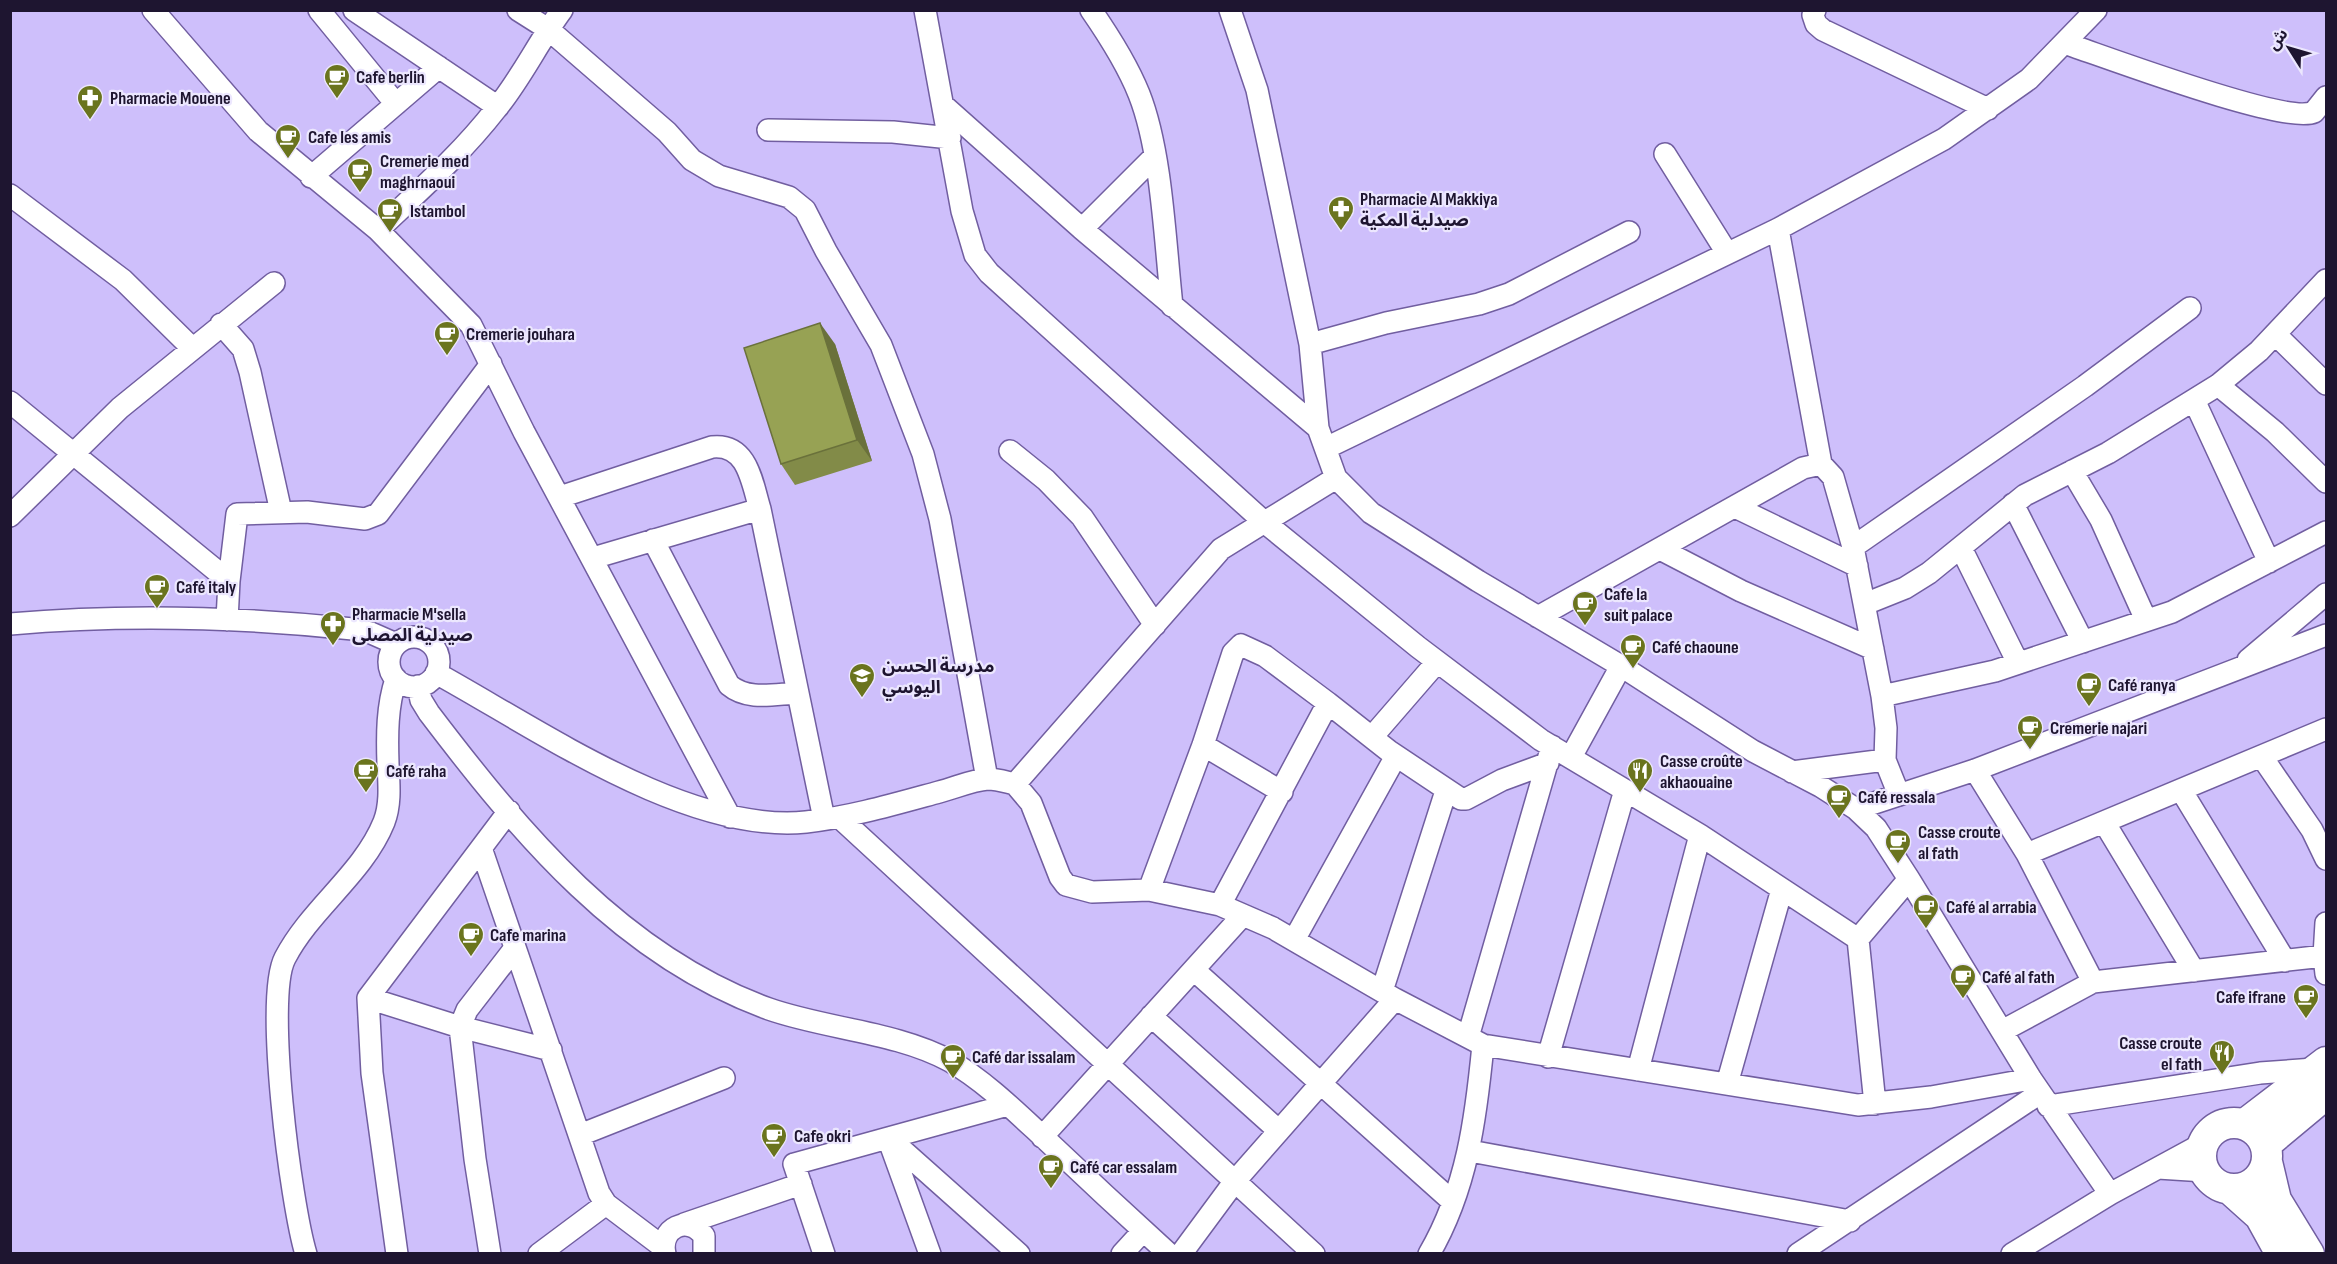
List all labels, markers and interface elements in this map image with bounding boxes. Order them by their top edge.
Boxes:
north arrow [2259,18,2319,78]
text: ش [2264,25,2292,54]
cafe icon: Cafe berlin [322,62,352,100]
place label: Cafe berlin [356,67,425,88]
pharmacy icon: Pharmacie Mouene [75,83,105,121]
place label: Pharmacie Mouene [110,88,231,109]
cafe icon: Cafe les amis [273,122,303,160]
place label: Cafe les amis [308,127,391,148]
place label: Cremerie med maghrnaoui [380,151,469,193]
cafe icon: Cremerie med maghrnaoui [345,156,375,194]
place label: Pharmacie Al Makkiya صيدلية المكية [1360,189,1498,231]
pharmacy icon: Pharmacie Al Makkiya صيدلية المكية [1326,194,1356,232]
cafe icon: Istambol [375,196,405,234]
place label: Istambol [410,201,465,222]
cafe icon: Cremerie jouhara [432,319,462,357]
place label: Cremerie jouhara [466,324,575,345]
cafe icon: Café italy [142,572,172,610]
place label: Café italy [176,577,237,598]
place label: Cafe la suit palace [1604,584,1673,626]
cafe icon: Cafe la suit palace [1570,589,1600,627]
place label: Pharmacie M'sella صيدلية المصلى [352,604,473,646]
pharmacy icon: Pharmacie M'sella صيدلية المصلى [318,609,348,647]
cafe icon: Café chaoune [1618,632,1648,670]
place label: Café chaoune [1652,637,1739,658]
place label: مدرسة الحسن اليوسي [882,656,994,701]
school or university icon: مدرسة الحسن اليوسي [847,661,877,699]
cafe icon: Café ranya [2074,670,2104,708]
place label: Café ranya [2108,675,2176,696]
cafe icon: Cremerie najari [2015,713,2045,751]
place label: Cremerie najari [2050,718,2147,739]
place label: Casse croûte akhaouaine [1660,751,1743,793]
cafe icon: Café raha [351,756,381,794]
restaurant icon: Casse croûte akhaouaine [1625,756,1655,794]
place label: Café raha [386,761,446,782]
cafe icon: Café ressala [1824,782,1854,820]
place label: Café ressala [1858,787,1935,808]
place label: Casse croute al fath [1918,822,2001,864]
cafe icon: Casse croute al fath [1883,827,1913,865]
cafe icon: Café al arrabia [1911,892,1941,930]
place label: Café al arrabia [1946,897,2037,918]
cafe icon: Cafe marina [456,920,486,958]
place label: Cafe marina [490,925,566,946]
cafe icon: Café al fath [1948,962,1978,1000]
place label: Café al fath [1982,967,2055,988]
cafe icon: Cafe ifrane [2291,982,2321,1020]
place label: Cafe ifrane [2216,987,2286,1008]
place label: Casse croute el fath [2119,1033,2202,1075]
restaurant icon: Casse croute el fath [2207,1038,2237,1076]
cafe icon: Café dar issalam [938,1042,968,1080]
place label: Café dar issalam [972,1047,1076,1068]
cafe icon: Cafe okri [759,1121,789,1159]
place label: Cafe okri [794,1126,851,1147]
cafe icon: Café car essalam [1036,1152,1066,1190]
place label: Café car essalam [1070,1157,1177,1178]

